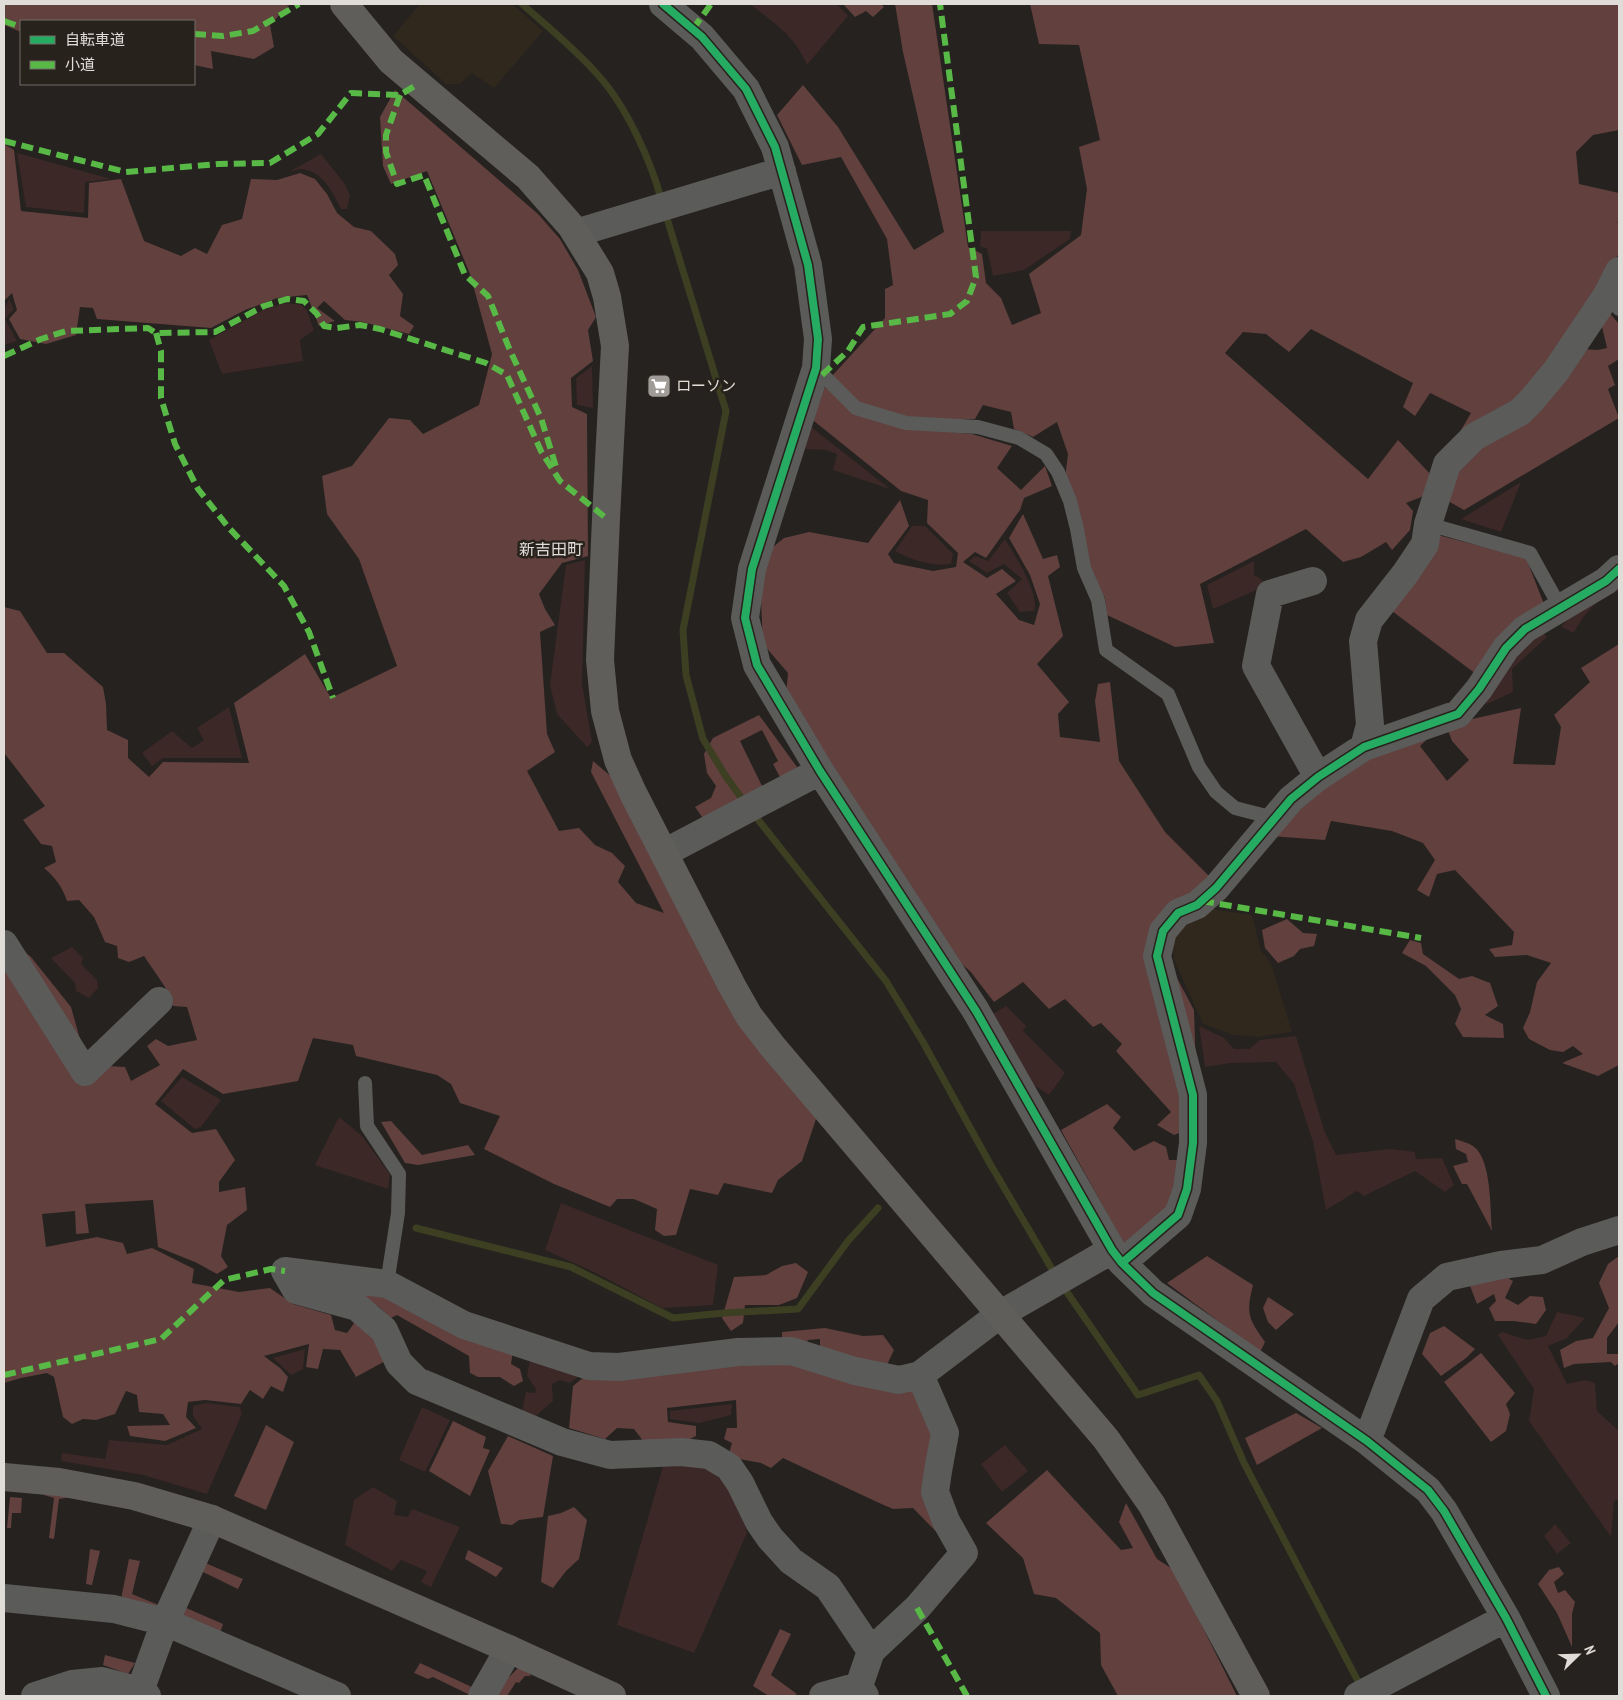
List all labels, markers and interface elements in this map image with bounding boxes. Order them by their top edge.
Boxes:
legend [20,20,195,85]
text: 自転車道 [65,30,125,49]
text: 小道 [65,55,95,74]
supermarket icon: ローソン [646,373,672,399]
place label: ローソン [676,376,736,395]
district label: 新吉田町 [519,539,583,559]
north arrow [1553,1630,1603,1680]
text: N [1580,1643,1600,1657]

